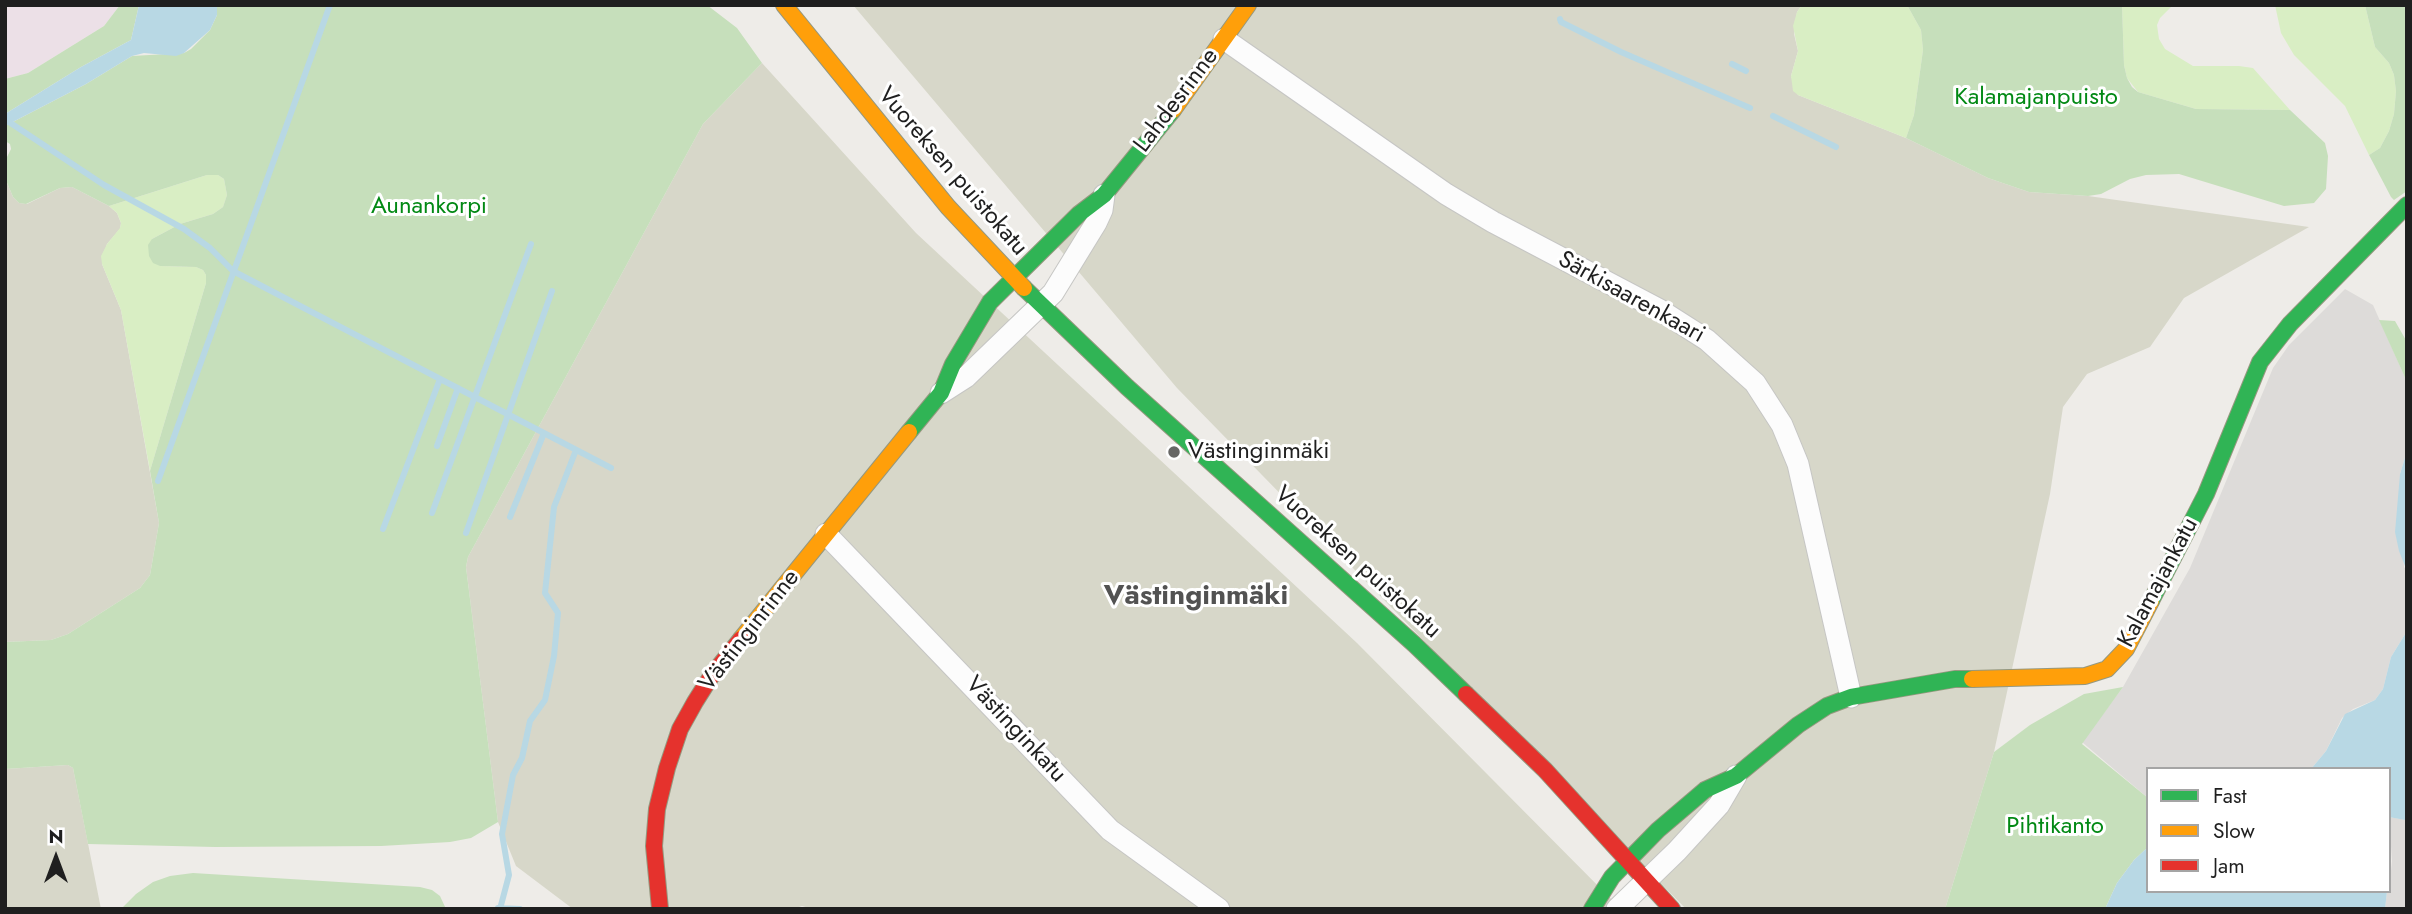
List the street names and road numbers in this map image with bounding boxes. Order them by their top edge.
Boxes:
street label: Lahdesrinne [1129,43,1225,159]
street label: Vuoreksen puistokatu [871,82,1033,262]
street label: Särkisaarenkaari [1553,246,1709,350]
street label: Vuoreksen puistokatu [1268,481,1446,645]
street label: Kalamajankatu [2113,513,2205,653]
street label: Västinginrinne [694,564,806,698]
street label: Västinginkatu [959,671,1071,789]

